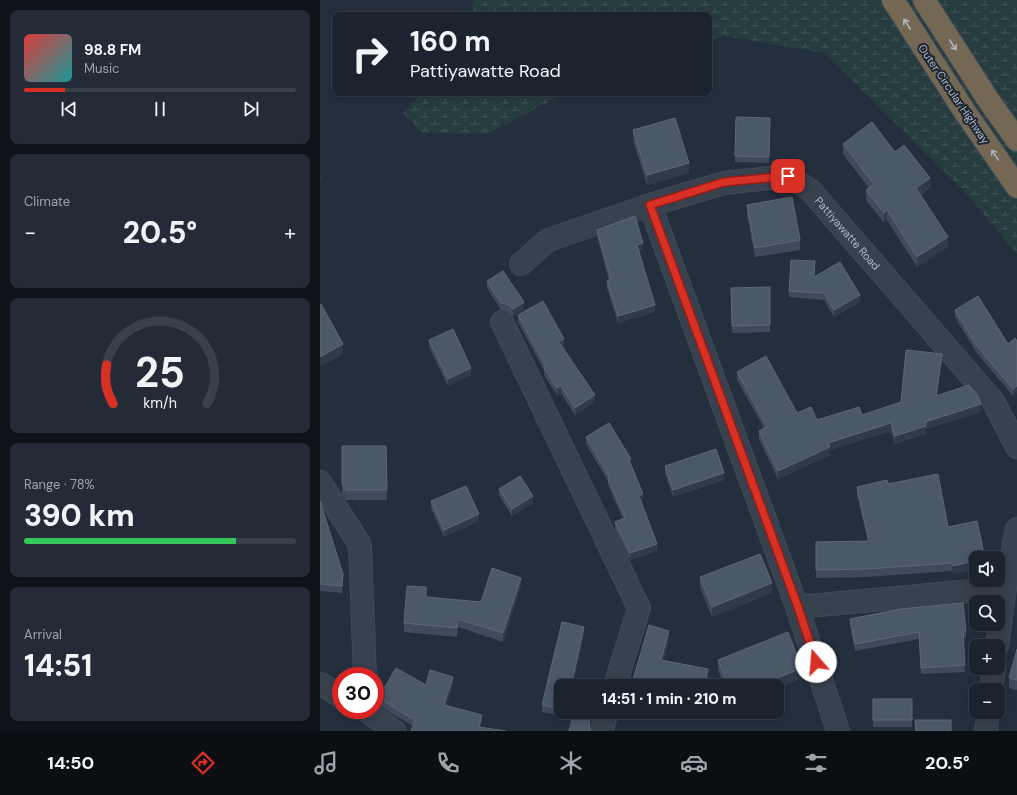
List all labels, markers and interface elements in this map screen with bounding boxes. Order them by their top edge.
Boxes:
one-way arrow [903,19,911,30]
text: 160 m [410,23,491,60]
icon: right [344,28,396,80]
one-way arrow [948,39,957,50]
text: 98.8 FM [84,40,141,60]
street label: Outer Circular Highway [915,41,993,147]
text: Pattiyawatte Road [410,59,561,83]
text: Music [84,60,119,77]
icon: previous [58,98,80,120]
icon: pause [149,98,171,120]
icon: next [240,98,262,120]
one-way arrow [991,150,999,161]
pin [771,159,805,193]
icon: arrive [777,165,799,187]
text: Climate [24,193,70,210]
street label: Pattiyawatte Road [812,194,883,273]
text: 20.5° [123,213,197,252]
text: − [24,218,36,247]
text: + [284,218,296,247]
text: 25 [135,345,185,399]
text: km/h [143,393,177,411]
text: Range · 78% [24,476,95,493]
text: 390 km [24,496,135,535]
map controls [969,551,1005,719]
button: sound [969,551,1005,587]
button: search [969,595,1005,631]
text: Arrival [24,626,62,643]
button: + [969,639,1005,675]
position arrow [795,641,837,683]
text: 14:51 [24,646,92,685]
speed limit sign: 30 [332,667,384,719]
button: − [969,683,1005,719]
text: 14:51 · 1 min · 210 m [602,689,736,709]
icon: directions [189,749,217,777]
icon: music [312,749,340,777]
icon: phone [434,749,462,777]
icon: climate [557,749,585,777]
icon: car [680,749,708,777]
icon: filters [802,749,830,777]
text: 14:50 [47,751,94,775]
text: 20.5° [925,751,970,775]

